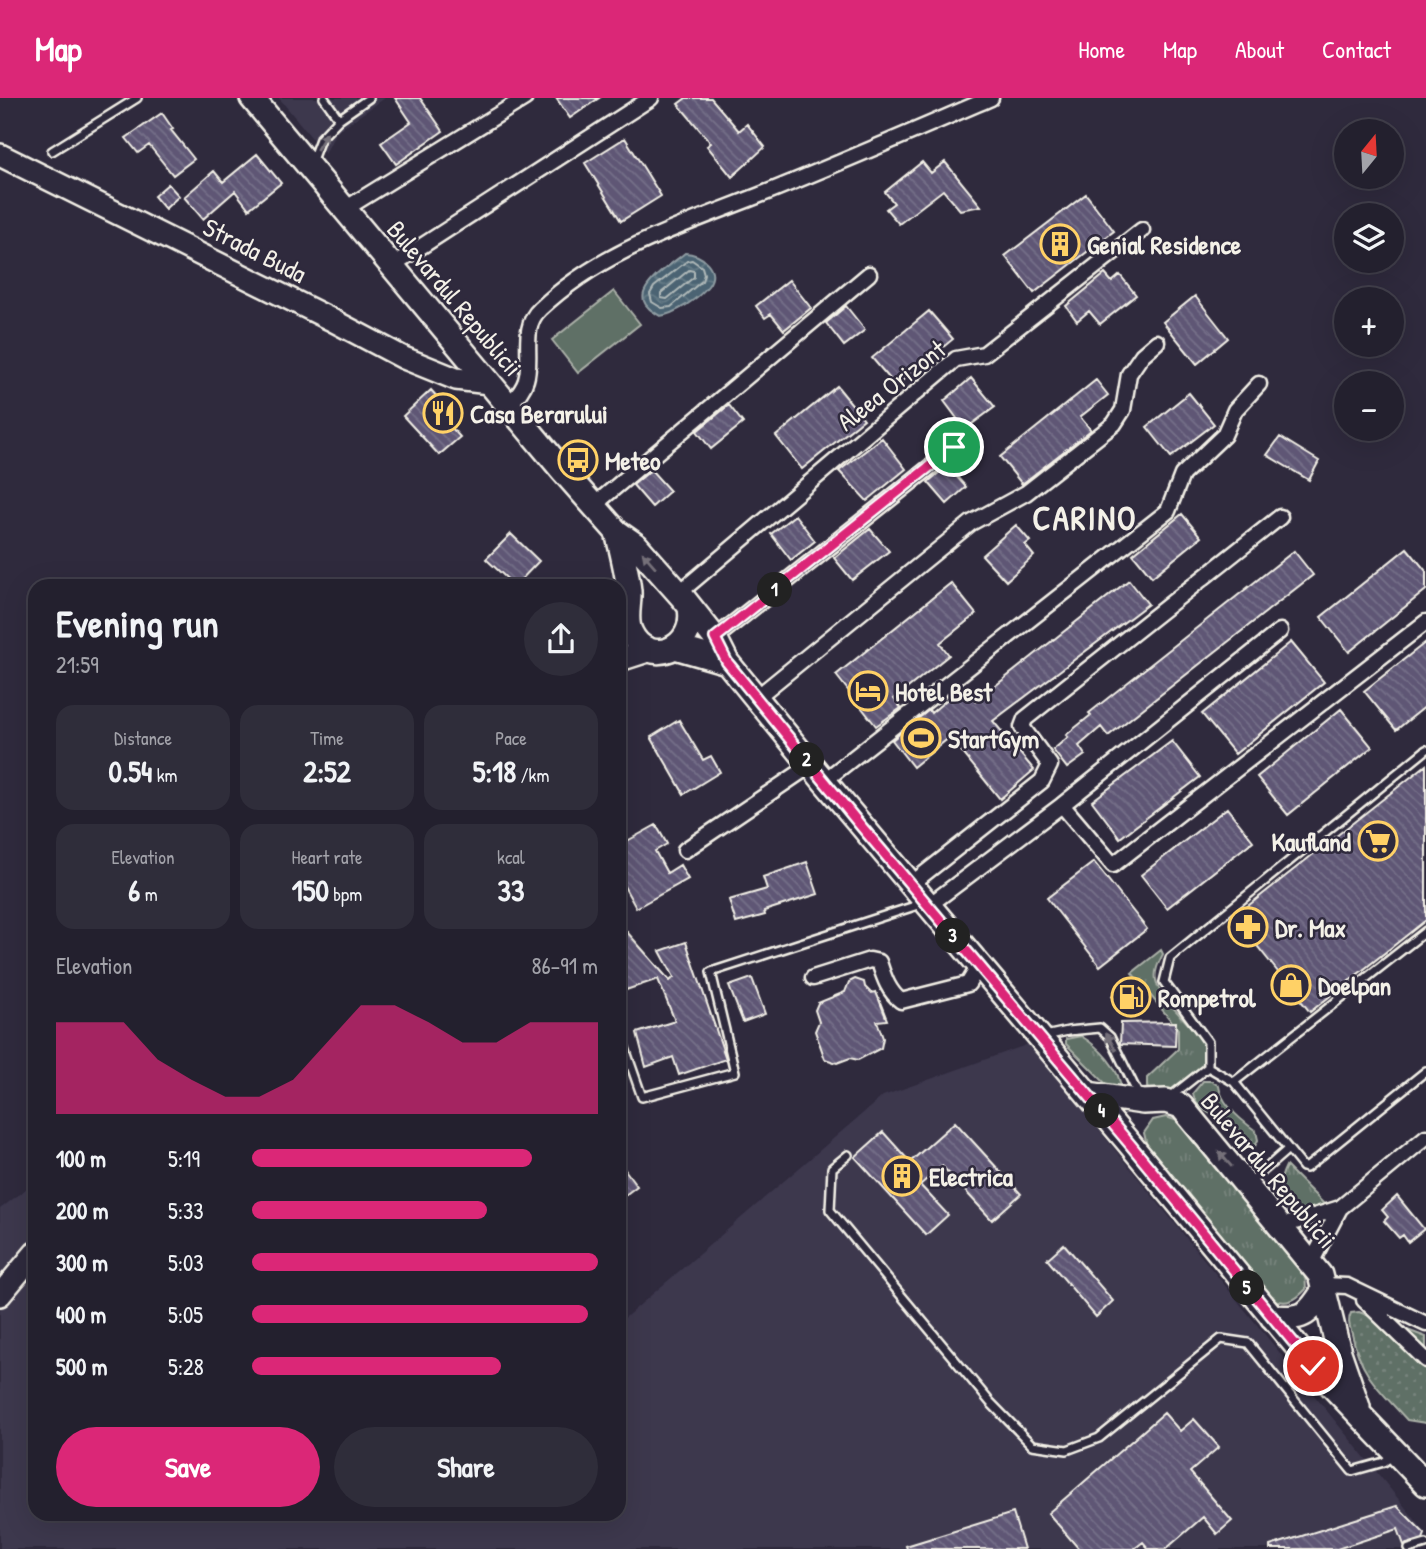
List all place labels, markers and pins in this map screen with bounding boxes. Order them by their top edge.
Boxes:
building icon: Genial Residence [1039,223,1081,265]
place label: Genial Residence [1087,227,1242,262]
restaurant icon: Casa Berarului [422,392,464,434]
place label: Casa Berarului [470,396,608,431]
pin [924,417,984,477]
bus stop icon: Meteo [557,439,599,481]
place label: Meteo [605,443,661,478]
pin: 1 [758,573,792,608]
hotel icon: Hotel Best [847,670,889,712]
place label: Hotel Best [895,674,993,709]
sports icon: StartGym [900,717,942,759]
place label: StartGym [948,721,1040,757]
pin: 2 [790,742,824,778]
supermarket icon: Kaufland [1357,820,1399,862]
place label: Kaufland [1271,824,1352,859]
pharmacy icon: Dr. Max [1227,906,1269,948]
place label: Dr. Max [1275,910,1347,945]
pin: 3 [936,918,970,954]
shop icon: Doelpan [1270,964,1312,1006]
place label: Doelpan [1318,968,1391,1004]
fuel station icon: Rompetrol [1110,976,1152,1018]
place label: Rompetrol [1158,980,1257,1016]
pin: 4 [1084,1094,1120,1128]
building icon: Electrica [881,1155,923,1197]
place label: Electrica [929,1159,1014,1194]
pin: 5 [1230,1270,1264,1306]
pin [1283,1336,1343,1396]

